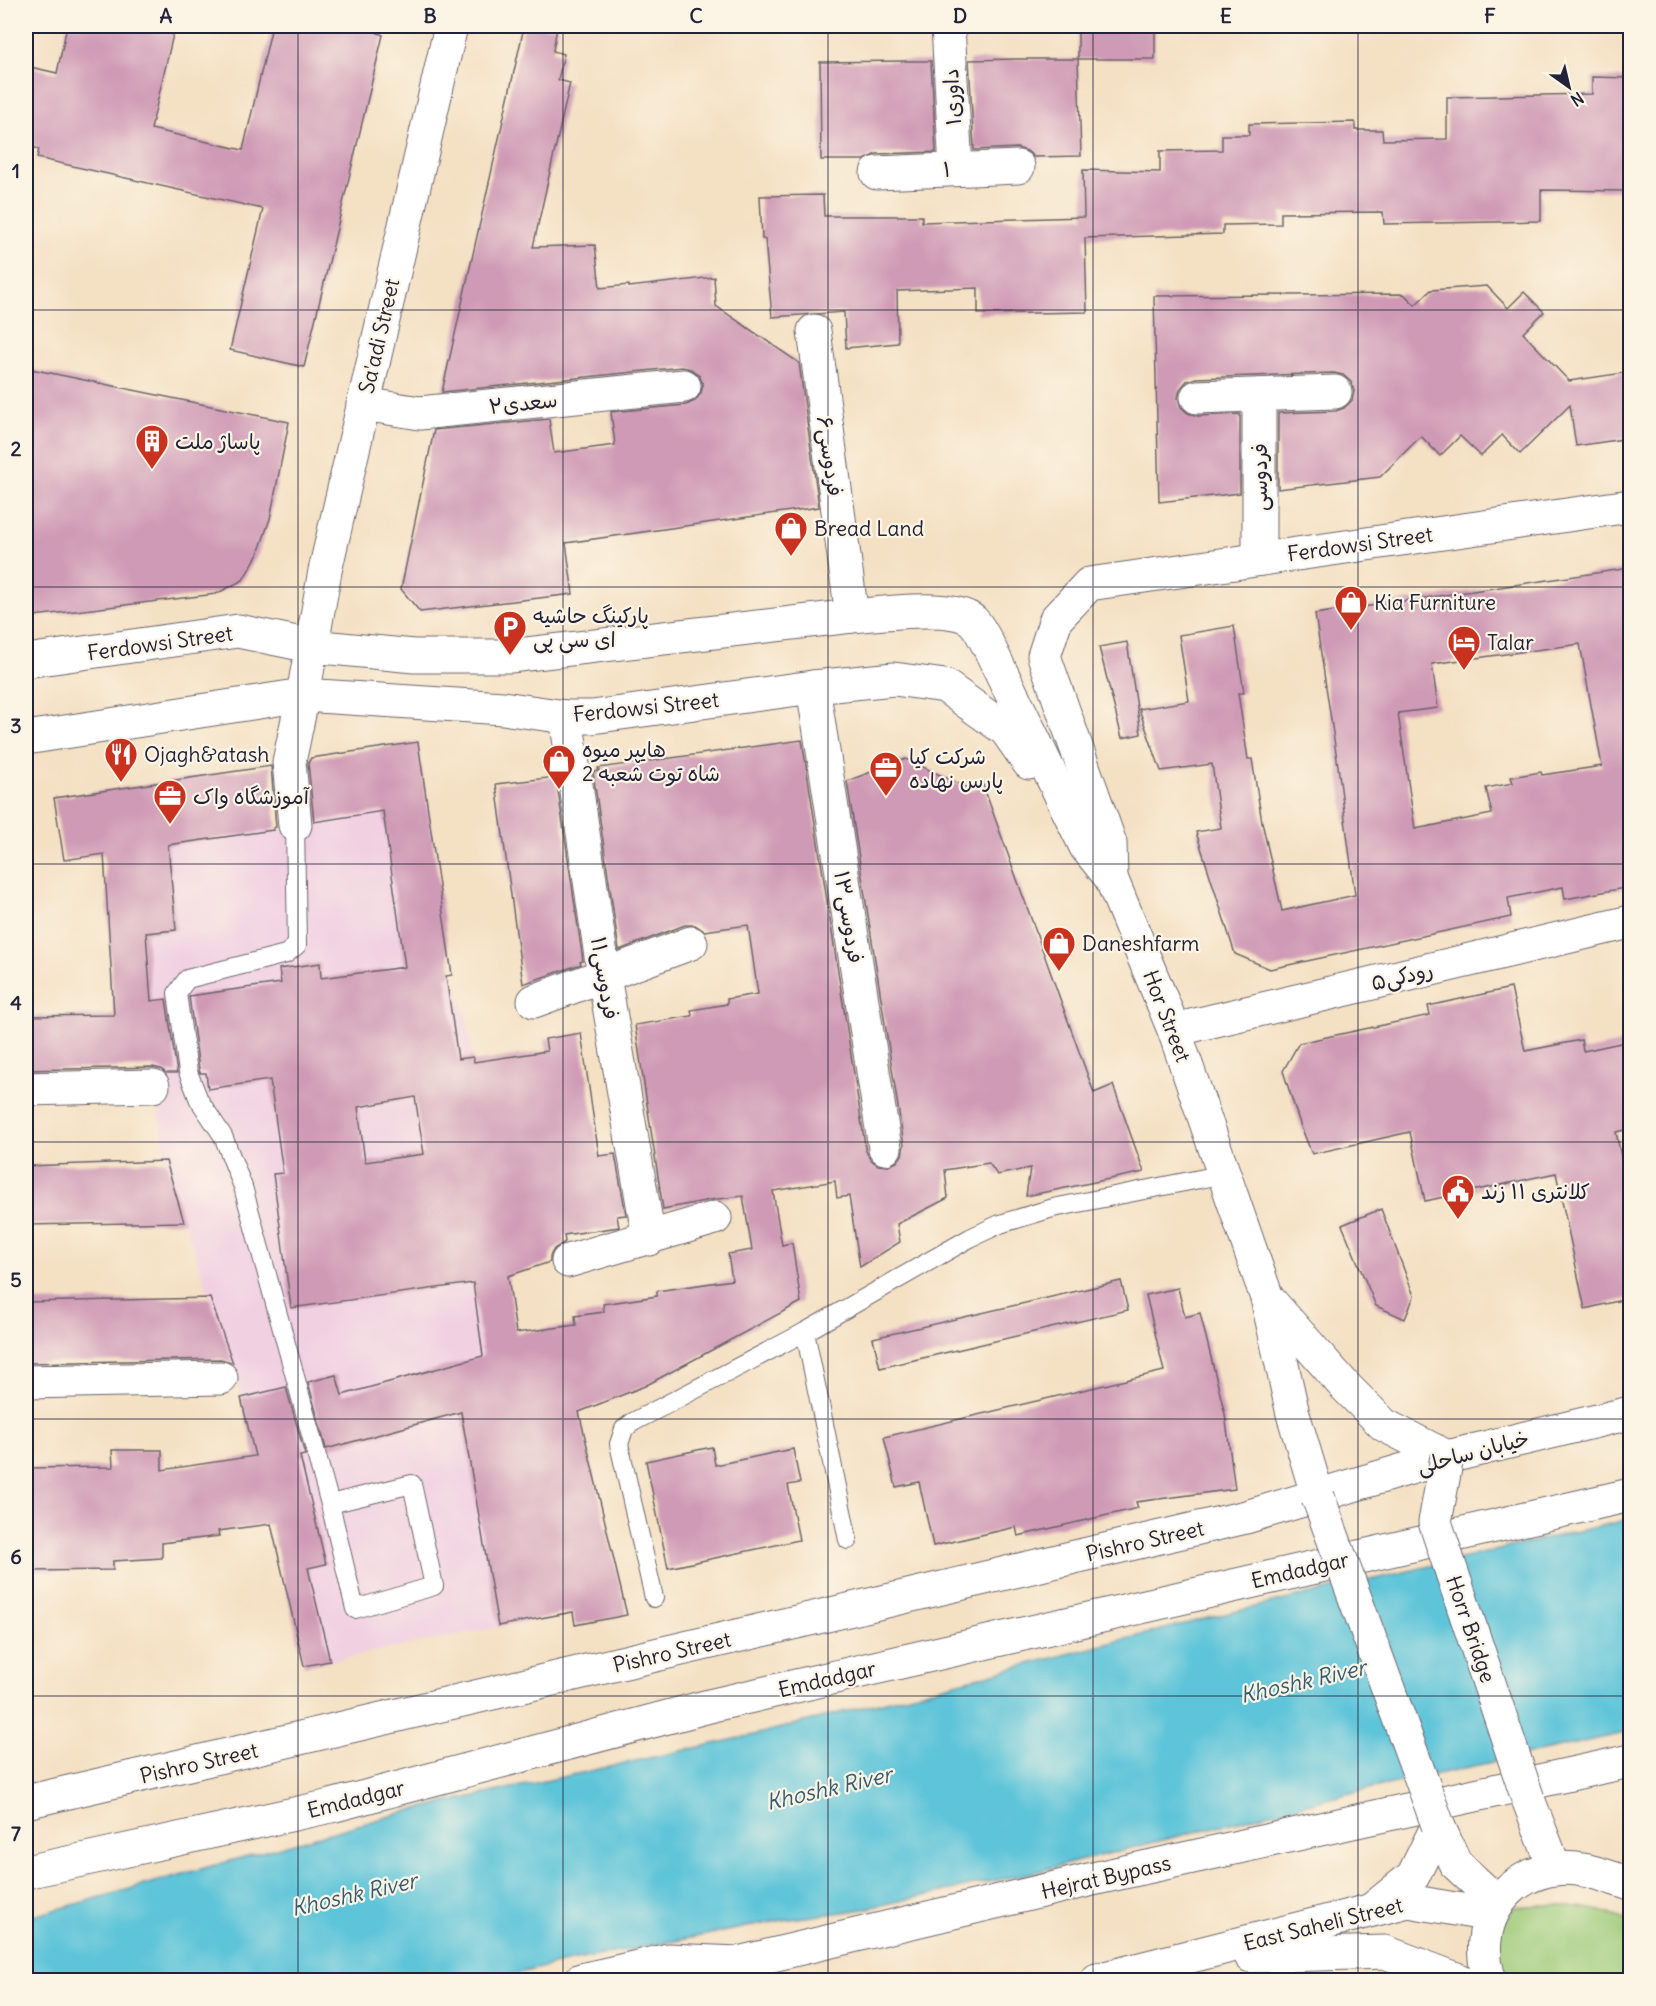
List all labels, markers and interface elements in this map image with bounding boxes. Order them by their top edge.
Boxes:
text: A [160,3,173,28]
text: B [423,3,437,28]
text: C [689,3,703,28]
text: D [953,3,967,28]
text: E [1220,3,1232,28]
text: F [1484,3,1496,28]
north arrow [1539,57,1599,117]
street label: داوری۱ [937,68,967,126]
text: N [1567,88,1588,111]
street label: ۱ [942,155,952,183]
text: 1 [12,158,20,183]
street label: Sa'adi Street [353,276,405,396]
street label: سعدی۲ [487,386,559,420]
street label: فردوسی۶ [810,414,849,498]
building icon: پاساژ ملت [134,423,170,470]
place label: پاساژ ملت [175,428,261,455]
text: 2 [11,436,22,461]
street label: فردوسی [1246,443,1274,511]
shop icon: Bread Land [773,510,809,557]
place label: Bread Land [814,515,924,542]
street label: Ferdowsi Street [1286,520,1434,568]
shop icon: Kia Furniture [1333,584,1369,631]
place label: Kia Furniture [1374,589,1496,616]
place label: پارکینگ حاشیه ای سی پی [533,602,649,654]
parking icon: پارکینگ حاشیه ای سی پی [492,609,528,656]
street label: Ferdowsi Street [86,619,234,667]
hotel icon: Talar [1446,624,1482,671]
place label: Talar [1487,629,1534,656]
street label: Ferdowsi Street [572,686,720,728]
text: 3 [10,713,22,738]
restaurant icon: Ojagh&atash [103,736,139,783]
place label: هایپر میوه شاه توت شعبه 2 [582,736,720,787]
place label: Ojagh&atash [144,741,269,768]
shop icon: هایپر میوه شاه توت شعبه 2 [541,743,577,790]
place label: شرکت کیا پارس نهاده [909,743,1003,794]
office icon: شرکت کیا پارس نهاده [868,750,904,797]
office icon: آموزشگاه واک [152,778,188,825]
place label: آموزشگاه واک [193,783,310,810]
street label: فردوسی۱۳ [827,869,870,965]
shop icon: Daneshfarm [1041,925,1077,972]
place label: Daneshfarm [1082,930,1199,957]
street label: فردوسی۱۱ [584,935,625,1021]
street label: رودکی۵ [1368,956,1436,997]
street label: Hor Street [1137,966,1197,1066]
text: 4 [10,990,22,1015]
public building icon: کلانتری ۱۱ زند [1440,1173,1476,1220]
place label: کلانتری ۱۱ زند [1481,1178,1590,1205]
text: 5 [10,1267,22,1292]
street label: خیابان ساحلی [1414,1424,1532,1481]
street label: Pishro Street [1083,1514,1207,1568]
text: 6 [10,1544,22,1569]
street label: Emdadgar [1248,1546,1352,1594]
street label: Horr Bridge [1440,1572,1502,1686]
street label: Pishro Street [610,1625,734,1679]
water label: Khoshk River [1237,1652,1372,1709]
street label: Emdadgar [775,1655,879,1703]
street label: Pishro Street [137,1736,261,1790]
water label: Khoshk River [763,1759,898,1816]
street label: Emdadgar [304,1774,408,1824]
text: 7 [11,1821,21,1846]
street label: Hejrat Bypass [1039,1849,1173,1905]
water label: Khoshk River [288,1865,423,1922]
street label: East Saheli Street [1241,1891,1405,1957]

